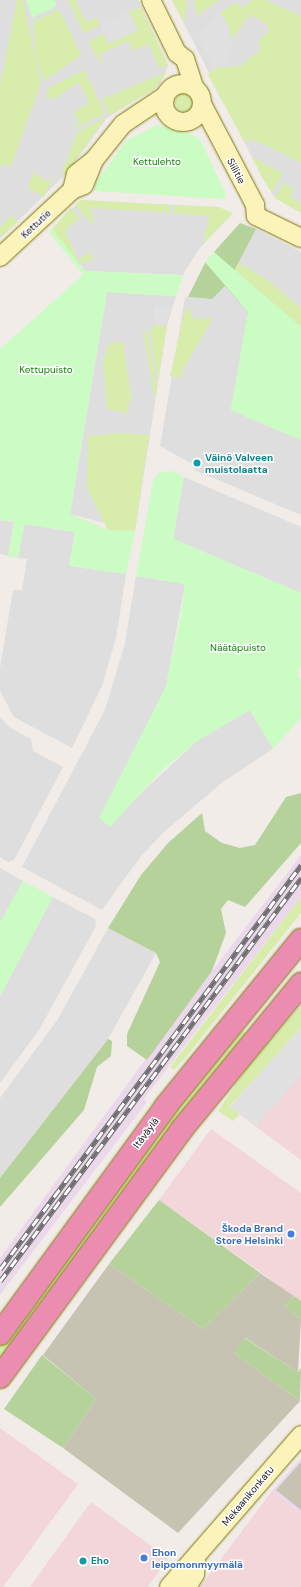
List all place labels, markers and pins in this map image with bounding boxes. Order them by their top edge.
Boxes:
place label: Väinö Valveen muistolaatta [205,451,273,474]
marker: Väinö Valveen muistolaatta [192,458,202,468]
place label: Škoda Brand Store Helsinki [216,1222,283,1246]
marker: Škoda Brand Store Helsinki [286,1229,296,1239]
place label: Ehon leipomonmyymälä [152,1546,243,1570]
marker: Ehon leipomonmyymälä [139,1553,149,1563]
place label: Eho [91,1555,109,1567]
marker: Eho [78,1556,88,1566]

